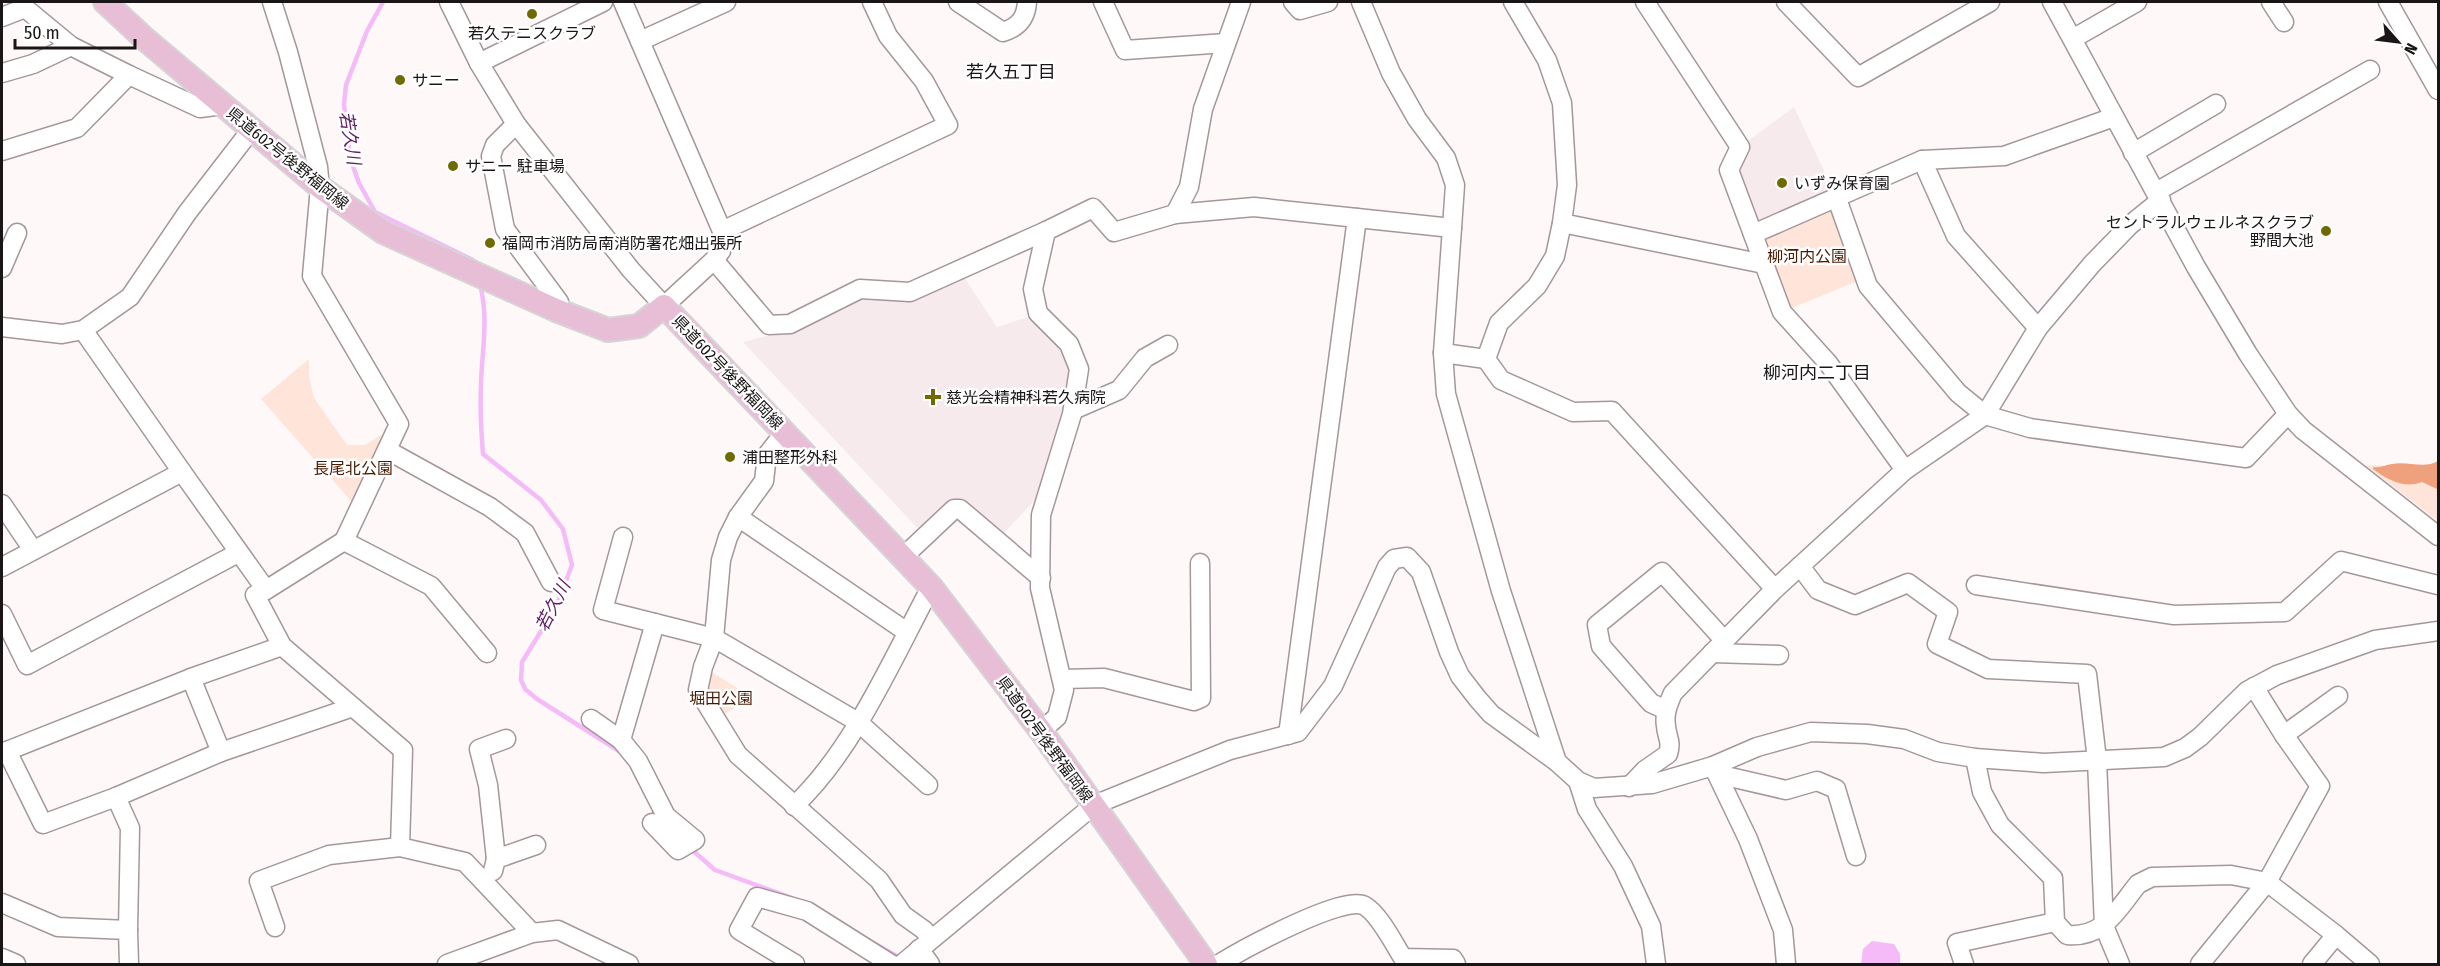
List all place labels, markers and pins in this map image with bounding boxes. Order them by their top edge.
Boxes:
marker: 若久テニスクラブ [525,7,539,21]
place label: 若久テニスクラブ [468,24,596,43]
place label: サニー [412,71,460,90]
marker: サニー [393,73,407,87]
place label: サニー 駐車場 [465,157,565,176]
marker: サニー 駐車場 [446,159,460,173]
place label: いずみ保育園 [1794,174,1890,193]
marker: いずみ保育園 [1775,176,1789,190]
place label: セントラルウェルネスクラブ 野間大池 [2106,213,2314,250]
marker: セントラルウェルネスクラブ 野間大池 [2319,224,2333,238]
place label: 福岡市消防局南消防署花畑出張所 [502,234,742,253]
marker: 福岡市消防局南消防署花畑出張所 [483,236,497,250]
marker: 慈光会精神科若久病院 [924,388,942,406]
place label: 慈光会精神科若久病院 [946,388,1106,407]
place label: 浦田整形外科 [742,448,838,467]
marker: 浦田整形外科 [723,450,737,464]

